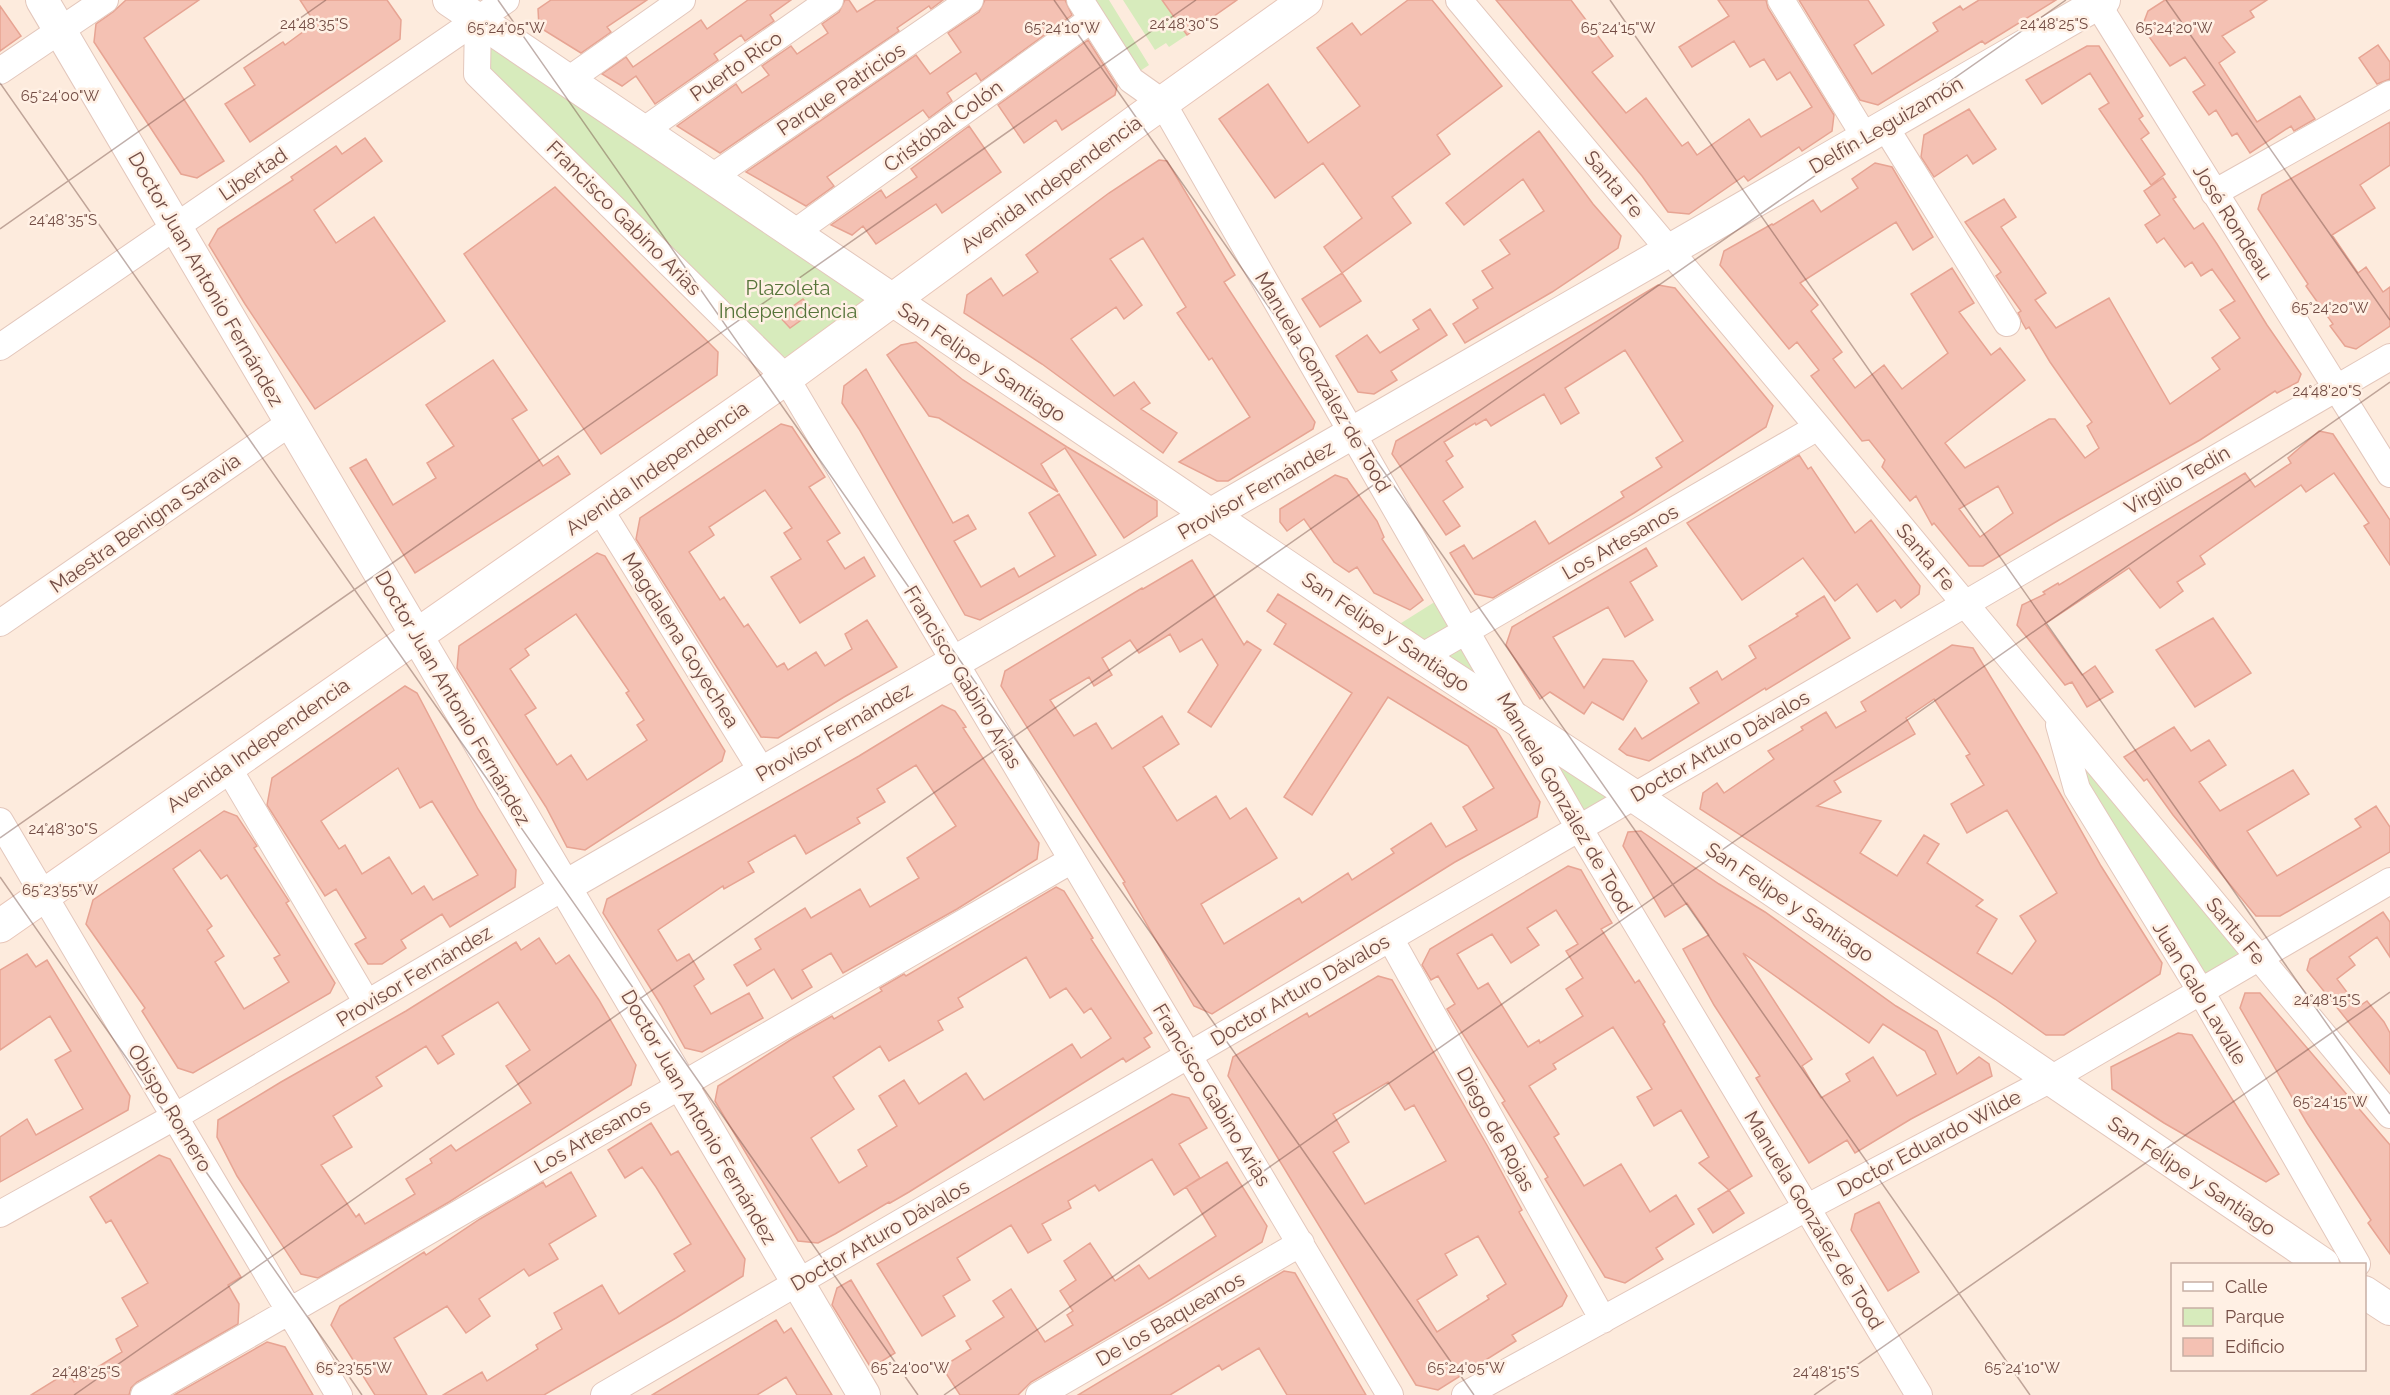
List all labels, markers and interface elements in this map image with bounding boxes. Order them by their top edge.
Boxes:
text: 24°48'35"S [280,15,348,33]
text: 24°48'30"S [1149,15,1219,33]
text: 24°48'25"S [2020,15,2088,33]
text: 65°24'05"W [467,19,545,37]
text: 65°24'10"W [1024,19,1100,37]
text: 65°24'15"W [1581,19,1656,37]
text: 65°24'20"W [2135,19,2213,37]
street label: Puerto Rico [685,26,787,106]
street label: Parque Patricios [772,37,910,141]
street label: Delfín Leguizamón [1805,71,1967,179]
street label: Cristóbal Colón [879,75,1007,177]
text: 65°24'00"W [21,87,99,105]
street label: Avenida Independencia [956,110,1146,258]
street label: Francisco Gabino Arias [542,136,706,300]
street label: Libertad [214,142,292,206]
street label: Santa Fe [1579,146,1649,223]
street label: Doctor Juan Antonio Fernández [123,148,289,411]
street label: José Rondeau [2188,160,2278,284]
text: 24°48'35"S [29,211,97,229]
street label: Manuela González de Tood [1250,268,1396,496]
park label: Plazoleta Independencia [719,276,857,323]
street label: San Felipe y Santiago [893,297,1071,427]
text: 65°24'20"W [2291,299,2369,317]
text: 24°48'20"S [2293,382,2361,400]
street label: Avenida Independencia [561,396,753,540]
street label: Provisor Fernández [1173,435,1339,545]
street label: Virgilio Tedín [2120,440,2234,520]
street label: Maestra Benigna Saravia [45,448,245,598]
street label: Los Artesanos [1558,499,1682,585]
street label: Santa Fe [1891,519,1961,596]
street label: Magdalena Goyechea [617,548,745,732]
street label: Doctor Juan Antonio Fernández [370,567,536,830]
street label: San Felipe y Santiago [1297,567,1475,697]
street label: Francisco Gabino Arias [899,581,1027,773]
street label: Avenida Independencia [162,673,354,817]
street label: Provisor Fernández [751,677,917,787]
street label: Doctor Arturo Dávalos [1626,685,1814,807]
street label: Manuela González de Tood [1492,689,1638,917]
text: 24°48'30"S [28,820,98,838]
street label: San Felipe y Santiago [1701,837,1879,967]
text: 65°23'55"W [22,881,98,899]
street label: Santa Fe [2201,893,2271,970]
street label: Juan Galo Lavalle [2148,917,2252,1069]
street label: Provisor Fernández [332,920,496,1032]
street label: Doctor Arturo Dávalos [1206,929,1394,1051]
street label: Doctor Juan Antonio Fernández [616,986,782,1249]
text: 24°48'15"S [2294,991,2360,1009]
street label: Francisco Gabino Arias [1148,999,1276,1191]
street label: Obispo Romero [123,1040,217,1176]
street label: Diego de Rojas [1452,1063,1540,1195]
street label: Doctor Eduardo Wilde [1833,1084,2025,1202]
street label: Los Artesanos [530,1093,654,1179]
text: 65°24'15"W [2293,1093,2368,1111]
street label: Manuela González de Tood [1739,1106,1889,1334]
street label: San Felipe y Santiago [2103,1111,2281,1241]
street label: Doctor Arturo Dávalos [786,1174,974,1296]
legend [2171,1263,2366,1371]
street label: De los Baqueanos [1091,1267,1249,1371]
text: Calle [2225,1276,2268,1297]
text: Parque [2225,1306,2285,1327]
text: Edificio [2225,1336,2285,1357]
text: 65°23'55"W [316,1359,392,1377]
text: 65°24'00"W [871,1359,949,1377]
text: 65°24'05"W [1427,1359,1505,1377]
text: 65°24'10"W [1984,1359,2060,1377]
text: 24°48'25"S [52,1363,120,1381]
text: 24°48'15"S [1793,1363,1859,1381]

